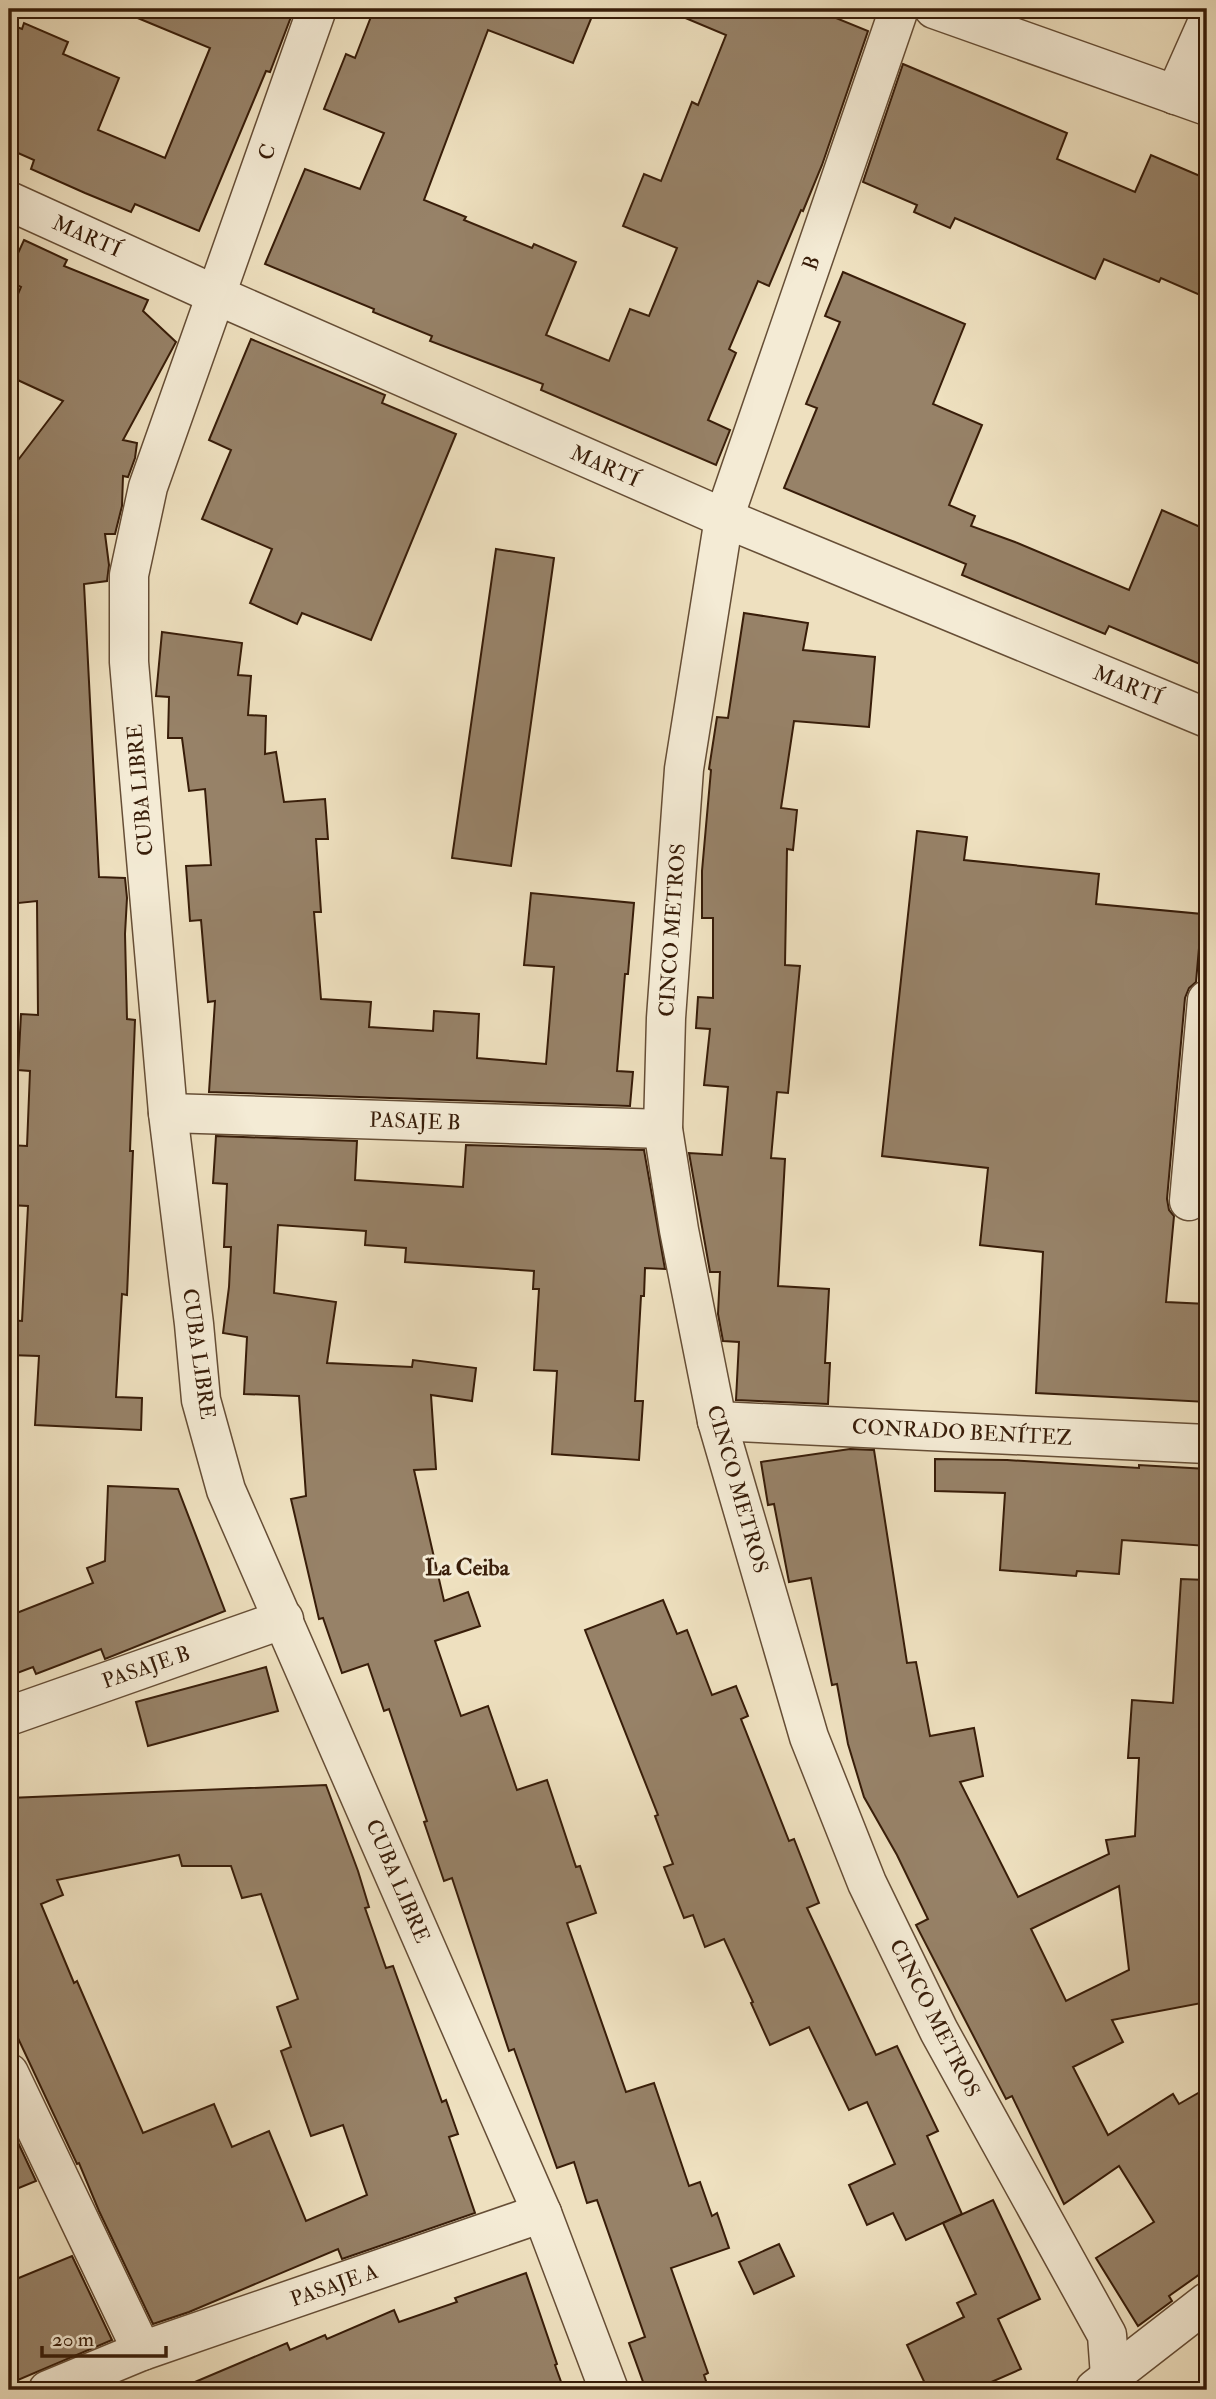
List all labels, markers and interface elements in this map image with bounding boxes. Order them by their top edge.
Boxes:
street label: C [252,140,283,164]
street label: MARTÍ [48,209,127,264]
street label: B [796,252,826,274]
street label: MARTÍ [566,439,645,494]
street label: MARTÍ [1089,659,1168,712]
street label: CUBA LIBRE [121,723,160,857]
street label: CINCO METROS [653,842,692,1018]
street label: PASAJE B [369,1106,461,1137]
street label: CUBA LIBRE [176,1287,221,1421]
street label: CINCO METROS [701,1402,774,1576]
street label: CONRADO BENÍTEZ [851,1413,1073,1452]
district label: La Ceiba [425,1553,511,1582]
street label: PASAJE B [99,1640,194,1695]
street label: CUBA LIBRE [359,1815,436,1947]
street label: CINCO METROS [883,1935,986,2102]
street label: PASAJE A [287,2258,382,2313]
scale bar [42,2315,166,2359]
text: 20 m [52,2326,94,2353]

